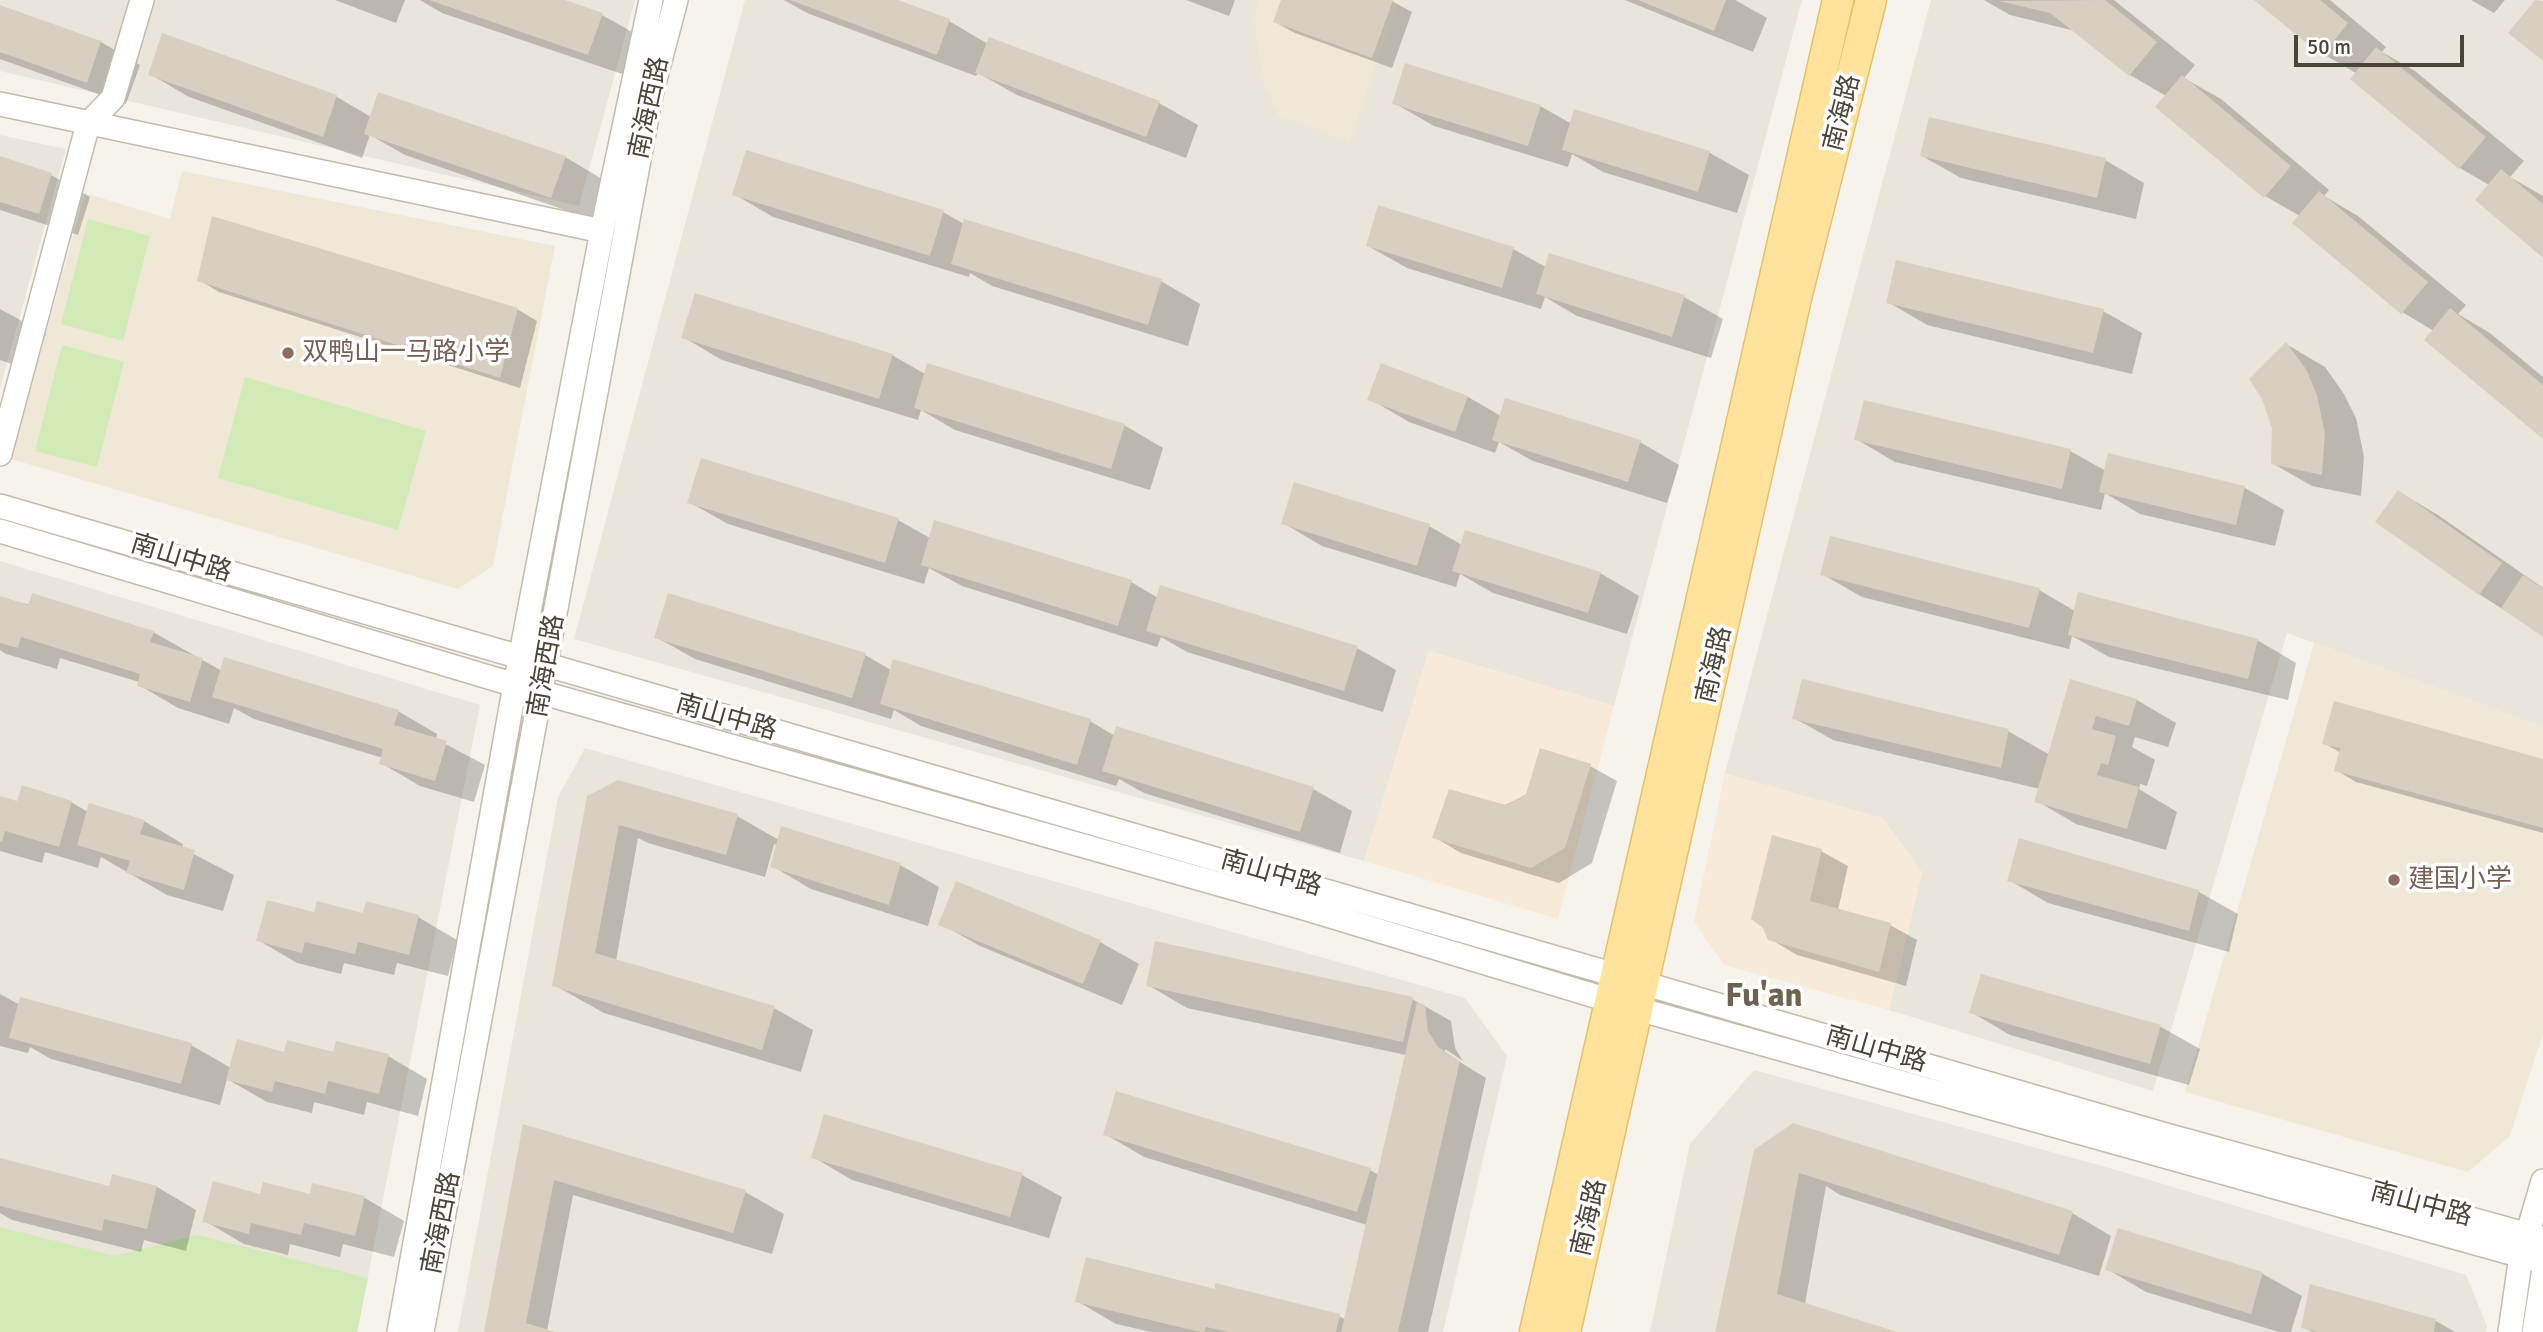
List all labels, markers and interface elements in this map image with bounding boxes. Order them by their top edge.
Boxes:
scale bar [2298,21,2468,65]
text: 50 m [2307,34,2351,60]
street label: 南海西路 [624,54,676,162]
street label: 南海路 [1818,71,1868,155]
place label: 双鸭山一马路小学 [302,337,510,369]
marker: 双鸭山一马路小学 [280,345,296,361]
street label: 南山中路 [127,529,235,589]
street label: 南海西路 [523,612,571,720]
street label: 南海路 [1691,623,1739,707]
street label: 南山中路 [672,689,780,747]
street label: 南山中路 [1217,845,1325,903]
place label: 建国小学 [2408,864,2512,896]
marker: 建国小学 [2386,872,2402,888]
district label: Fu'an [1725,977,1803,1017]
street label: 南山中路 [1822,1021,1930,1079]
street label: 南海西路 [417,1169,467,1277]
street label: 南海路 [1566,1176,1614,1260]
street label: 南山中路 [2367,1176,2475,1234]

